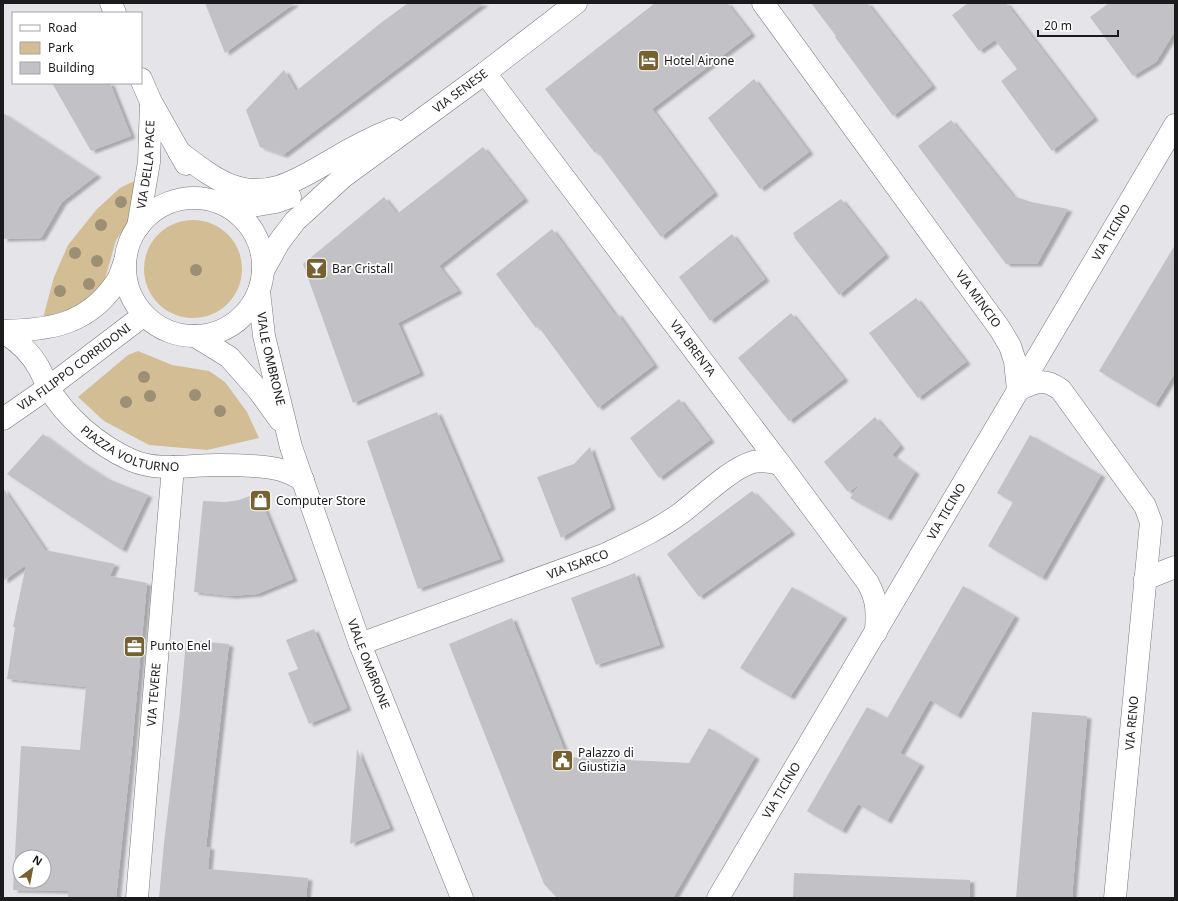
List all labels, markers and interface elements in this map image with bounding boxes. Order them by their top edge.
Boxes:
legend [12,12,142,84]
scale bar [1038,12,1118,38]
text: 20 m [1044,17,1072,34]
text: Road [48,19,77,36]
text: Park [48,39,74,56]
hotel icon: Hotel Airone [635,48,661,74]
place label: Hotel Airone [664,52,735,69]
text: Building [48,59,95,76]
street label: VIA SENESE [429,65,491,117]
street label: VIA DELLA PACE [132,120,158,210]
street label: VIA TICINO [1088,201,1134,264]
bar icon: Bar Cristall [303,256,329,282]
place label: Bar Cristall [332,260,393,277]
street label: VIA MINCIO [952,267,1005,331]
street label: VIALE OMBRONE [253,311,290,407]
street label: VIA BRENTA [666,316,720,380]
street label: VIA FILIPPO CORRIDONI [14,319,134,414]
street label: PIAZZA VOLTURNO [77,421,179,475]
street label: VIA TICINO [923,480,969,543]
shop icon: Computer Store [247,488,273,514]
place label: Computer Store [276,492,366,509]
street label: VIA ISARCO [544,545,611,583]
street label: VIALE OMBRONE [344,616,394,712]
office icon: Punto Enel [122,633,148,659]
place label: Punto Enel [150,637,211,654]
street label: VIA TEVERE [142,662,165,727]
street label: VIA RENO [1121,695,1142,751]
place label: Palazzo di Giustizia [578,744,634,775]
public building icon: Palazzo di Giustizia [549,747,575,773]
street label: VIA TICINO [758,759,805,822]
north arrow [12,849,52,889]
text: N [30,851,45,869]

